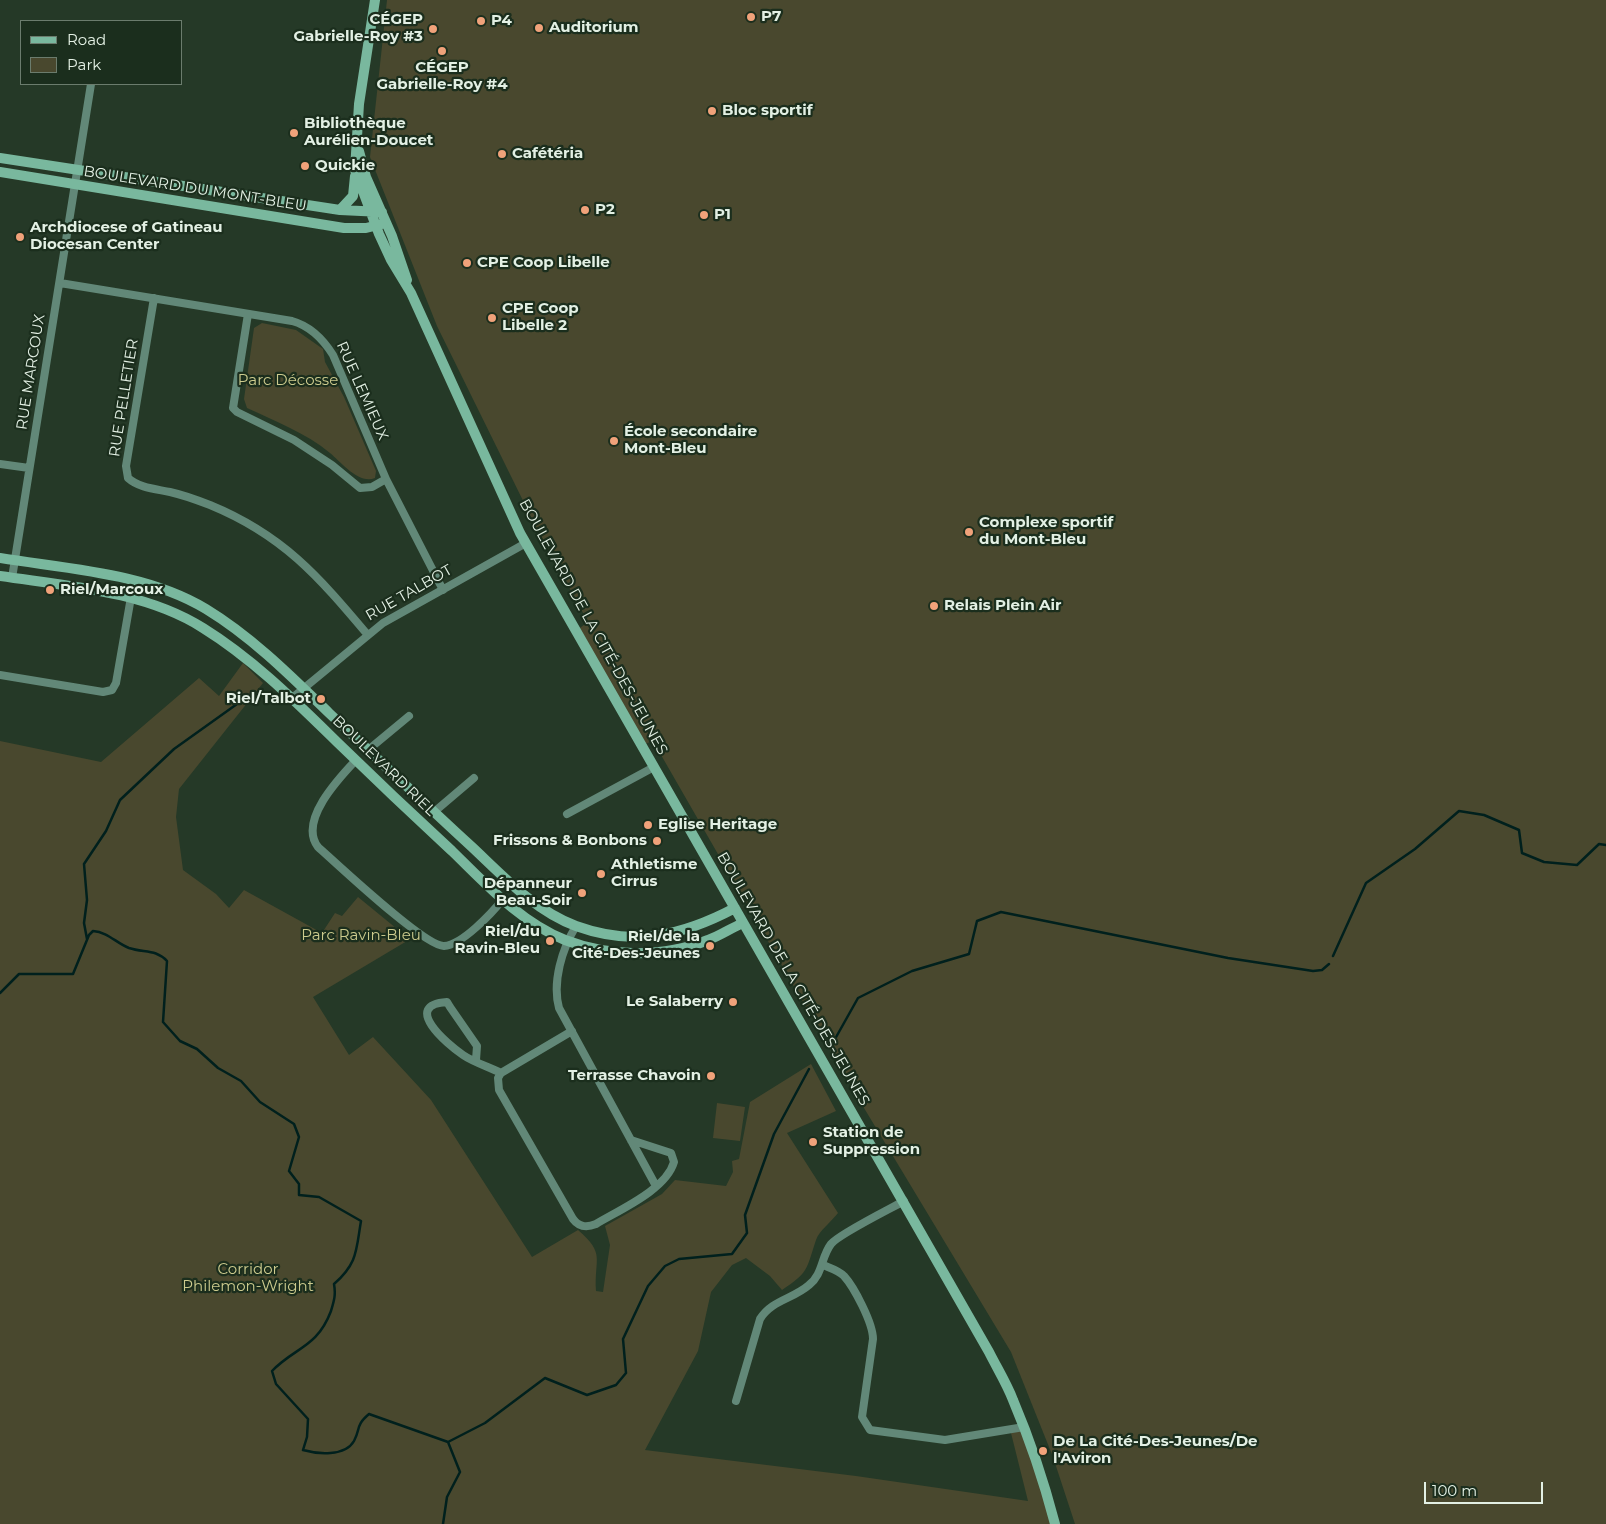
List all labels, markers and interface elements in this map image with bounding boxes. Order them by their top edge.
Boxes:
place label: P7 [761,8,781,26]
place label: CÉGEP Gabrielle-Roy #3 [293,11,423,46]
marker: P7 [745,11,757,23]
place label: P4 [491,12,512,30]
marker: P4 [475,15,487,27]
place label: Auditorium [549,19,639,37]
legend [20,20,182,85]
marker: Auditorium [533,22,545,34]
marker: CÉGEP Gabrielle-Roy #3 [427,23,439,35]
text: Road [67,30,106,49]
marker: CÉGEP Gabrielle-Roy #4 [436,45,448,57]
text: Park [67,55,101,74]
place label: CÉGEP Gabrielle-Roy #4 [377,59,507,94]
place label: Bloc sportif [722,102,813,120]
marker: Bloc sportif [706,105,718,117]
place label: Bibliothèque Aurélien-Doucet [304,115,433,150]
marker: Bibliothèque Aurélien-Doucet [288,127,300,139]
place label: Cafétéria [512,145,583,163]
marker: Cafétéria [496,148,508,160]
place label: Quickie [315,157,375,175]
marker: Quickie [299,160,311,172]
street label: BOULEVARD DU MONT-BLEU [82,162,308,216]
place label: P2 [595,201,615,219]
marker: P2 [579,204,591,216]
place label: P1 [714,206,731,224]
marker: P1 [698,209,710,221]
place label: Archdiocese of Gatineau Diocesan Center [30,219,223,254]
marker: Archdiocese of Gatineau Diocesan Center [14,231,26,243]
place label: CPE Coop Libelle [477,254,610,272]
marker: CPE Coop Libelle [461,257,473,269]
place label: CPE Coop Libelle 2 [502,300,579,335]
marker: CPE Coop Libelle 2 [486,312,498,324]
street label: RUE MARCOUX [13,313,49,431]
street label: RUE PELLETIER [106,338,142,458]
street label: RUE LEMIEUX [332,339,392,443]
park label: Parc Décosse [238,372,338,390]
place label: École secondaire Mont-Bleu [624,423,757,458]
marker: École secondaire Mont-Bleu [608,435,620,447]
street label: BOULEVARD DE LA CITÉ-DES-JEUNES [515,496,671,758]
place label: Complexe sportif du Mont-Bleu [979,514,1113,549]
marker: Complexe sportif du Mont-Bleu [963,526,975,538]
street label: RUE TALBOT [363,561,455,625]
place label: Riel/Marcoux [60,581,163,599]
marker: Riel/Marcoux [44,584,56,596]
place label: Relais Plein Air [944,597,1062,615]
marker: Relais Plein Air [928,600,940,612]
place label: Riel/Talbot [226,690,311,708]
marker: Riel/Talbot [315,693,327,705]
street label: BOULEVARD RIEL [329,712,439,820]
place label: Eglise Heritage [658,816,777,834]
marker: Eglise Heritage [642,819,654,831]
place label: Frissons & Bonbons [493,832,647,850]
marker: Frissons & Bonbons [651,835,663,847]
street label: BOULEVARD DE LA CITÉ-DES-JEUNES [713,849,873,1109]
place label: Athletisme Cirrus [611,856,698,891]
marker: Athletisme Cirrus [595,868,607,880]
place label: Dépanneur Beau-Soir [484,875,572,910]
marker: Dépanneur Beau-Soir [576,887,588,899]
place label: Riel/du Ravin-Bleu [455,923,540,958]
park label: Parc Ravin-Bleu [301,927,421,945]
place label: Riel/de la Cité-Des-Jeunes [572,928,700,963]
marker: Riel/du Ravin-Bleu [544,935,556,947]
marker: Riel/de la Cité-Des-Jeunes [704,940,716,952]
place label: Le Salaberry [626,993,723,1011]
marker: Le Salaberry [727,996,739,1008]
place label: Terrasse Chavoin [568,1067,701,1085]
marker: Terrasse Chavoin [705,1070,717,1082]
place label: Station de Suppression [823,1124,920,1159]
marker: Station de Suppression [807,1136,819,1148]
park label: Corridor Philemon-Wright [182,1261,314,1296]
place label: De La Cité-Des-Jeunes/De l'Aviron [1053,1433,1258,1468]
marker: De La Cité-Des-Jeunes/De l'Aviron [1037,1445,1049,1457]
scale bar [1426,1472,1545,1504]
text: 100 m [1432,1481,1477,1500]

